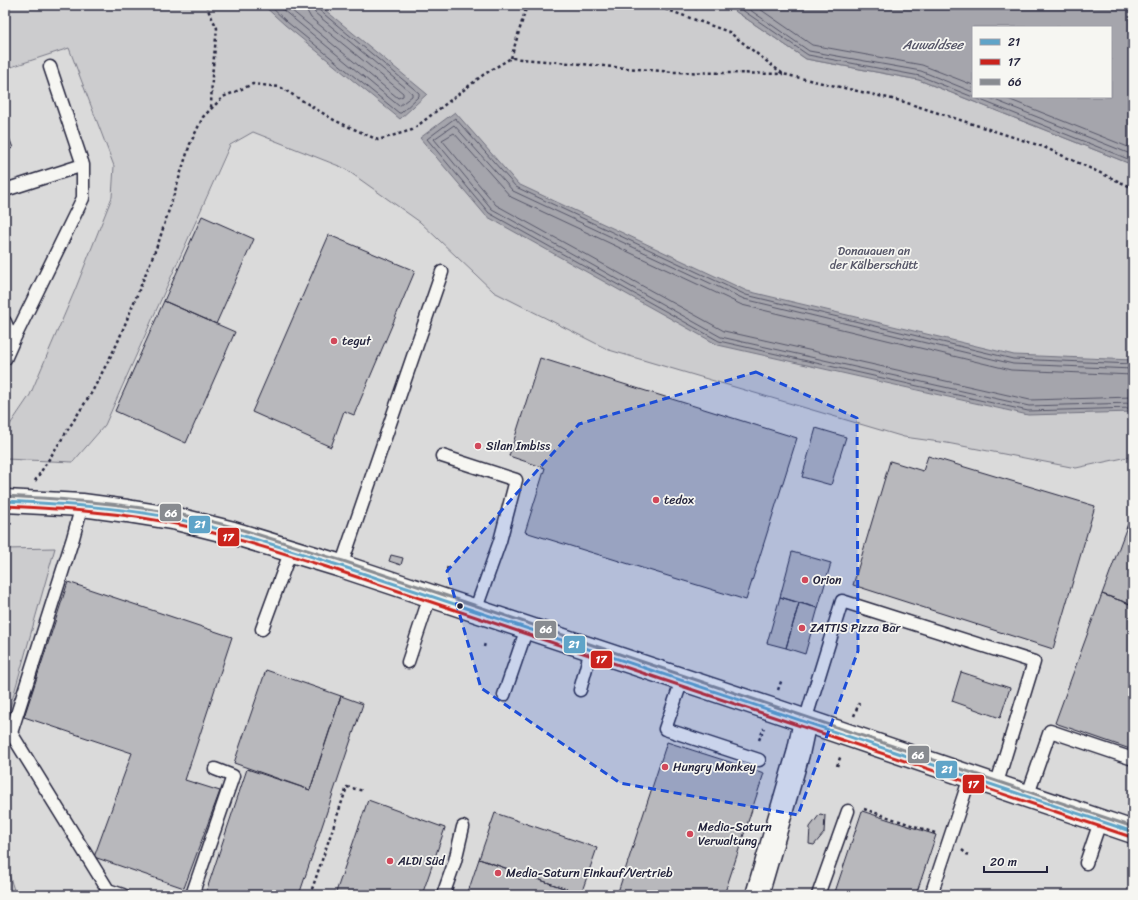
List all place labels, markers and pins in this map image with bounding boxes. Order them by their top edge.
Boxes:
place label: tegut [342,330,372,352]
marker: tegut [329,336,339,346]
place label: Silan Imbiss [486,435,550,457]
marker: Silan Imbiss [473,441,483,451]
place label: tedox [664,489,695,511]
marker: tedox [651,495,661,505]
place label: Orion [813,569,842,591]
marker: Orion [800,575,810,585]
unlabelled marker [455,601,465,611]
place label: ZATTIS Pizza Bar [810,617,902,639]
marker: ZATTIS Pizza Bar [797,623,807,633]
place label: Hungry Monkey [673,756,757,778]
marker: Hungry Monkey [660,762,670,772]
place label: Media-Saturn Verwaltung [698,816,772,852]
marker: Media-Saturn Verwaltung [685,829,695,839]
place label: ALDI Süd [397,850,446,872]
marker: ALDI Süd [385,856,395,866]
place label: Media-Saturn Einkauf/Vertrieb [506,862,673,884]
marker: Media-Saturn Einkauf/Vertrieb [493,868,503,878]

